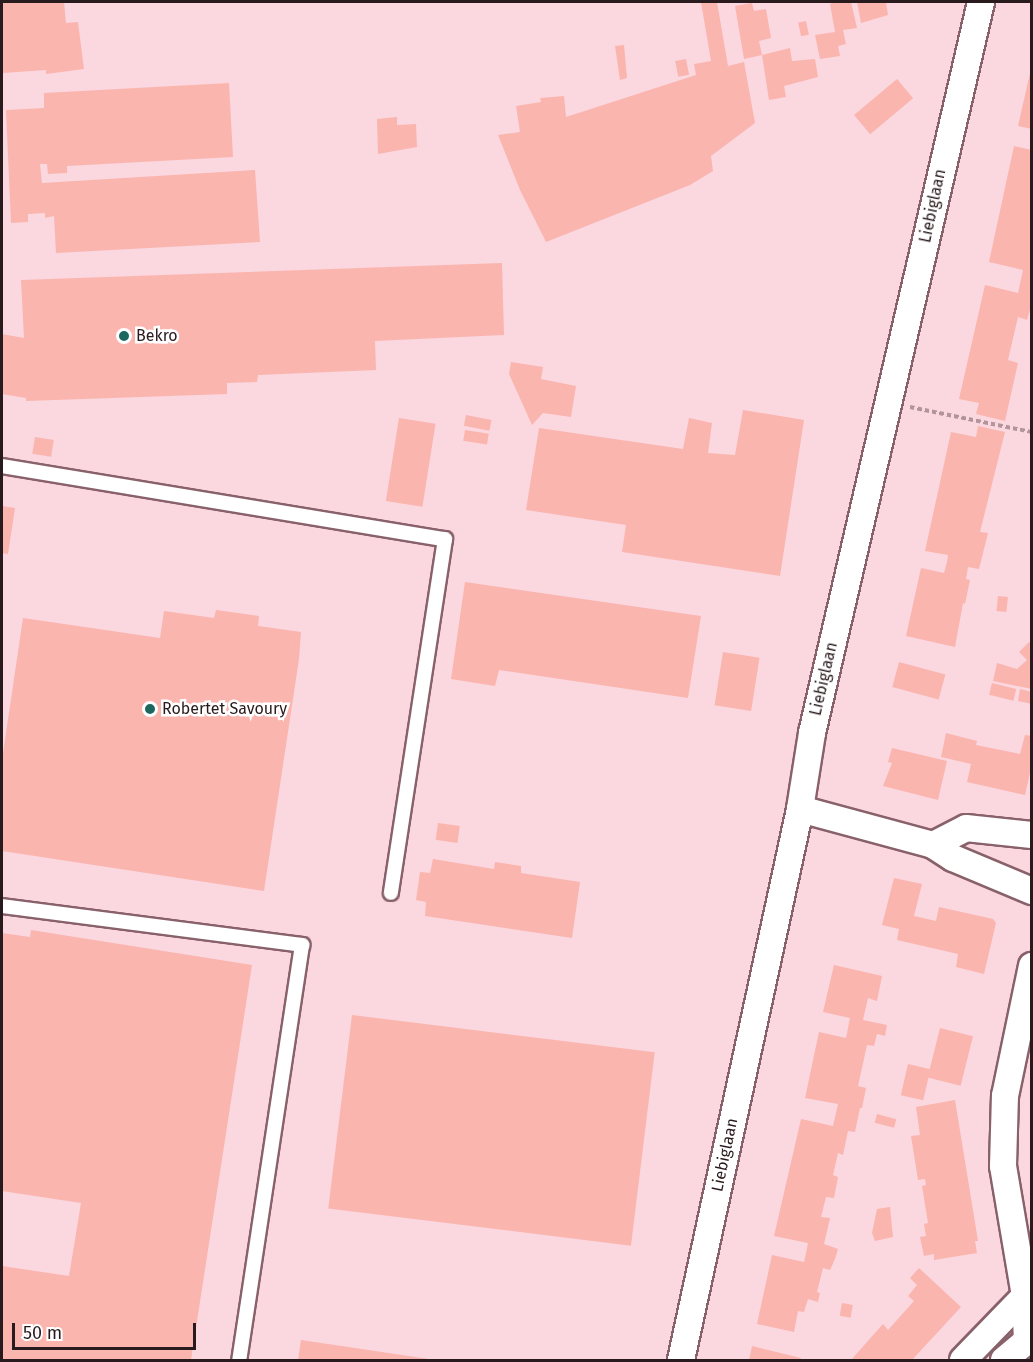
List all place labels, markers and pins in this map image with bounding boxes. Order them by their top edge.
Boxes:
place label: Bekro [136,326,178,346]
marker: Bekro [117,329,131,343]
place label: Robertet Savoury [162,699,287,719]
marker: Robertet Savoury [143,702,157,716]

